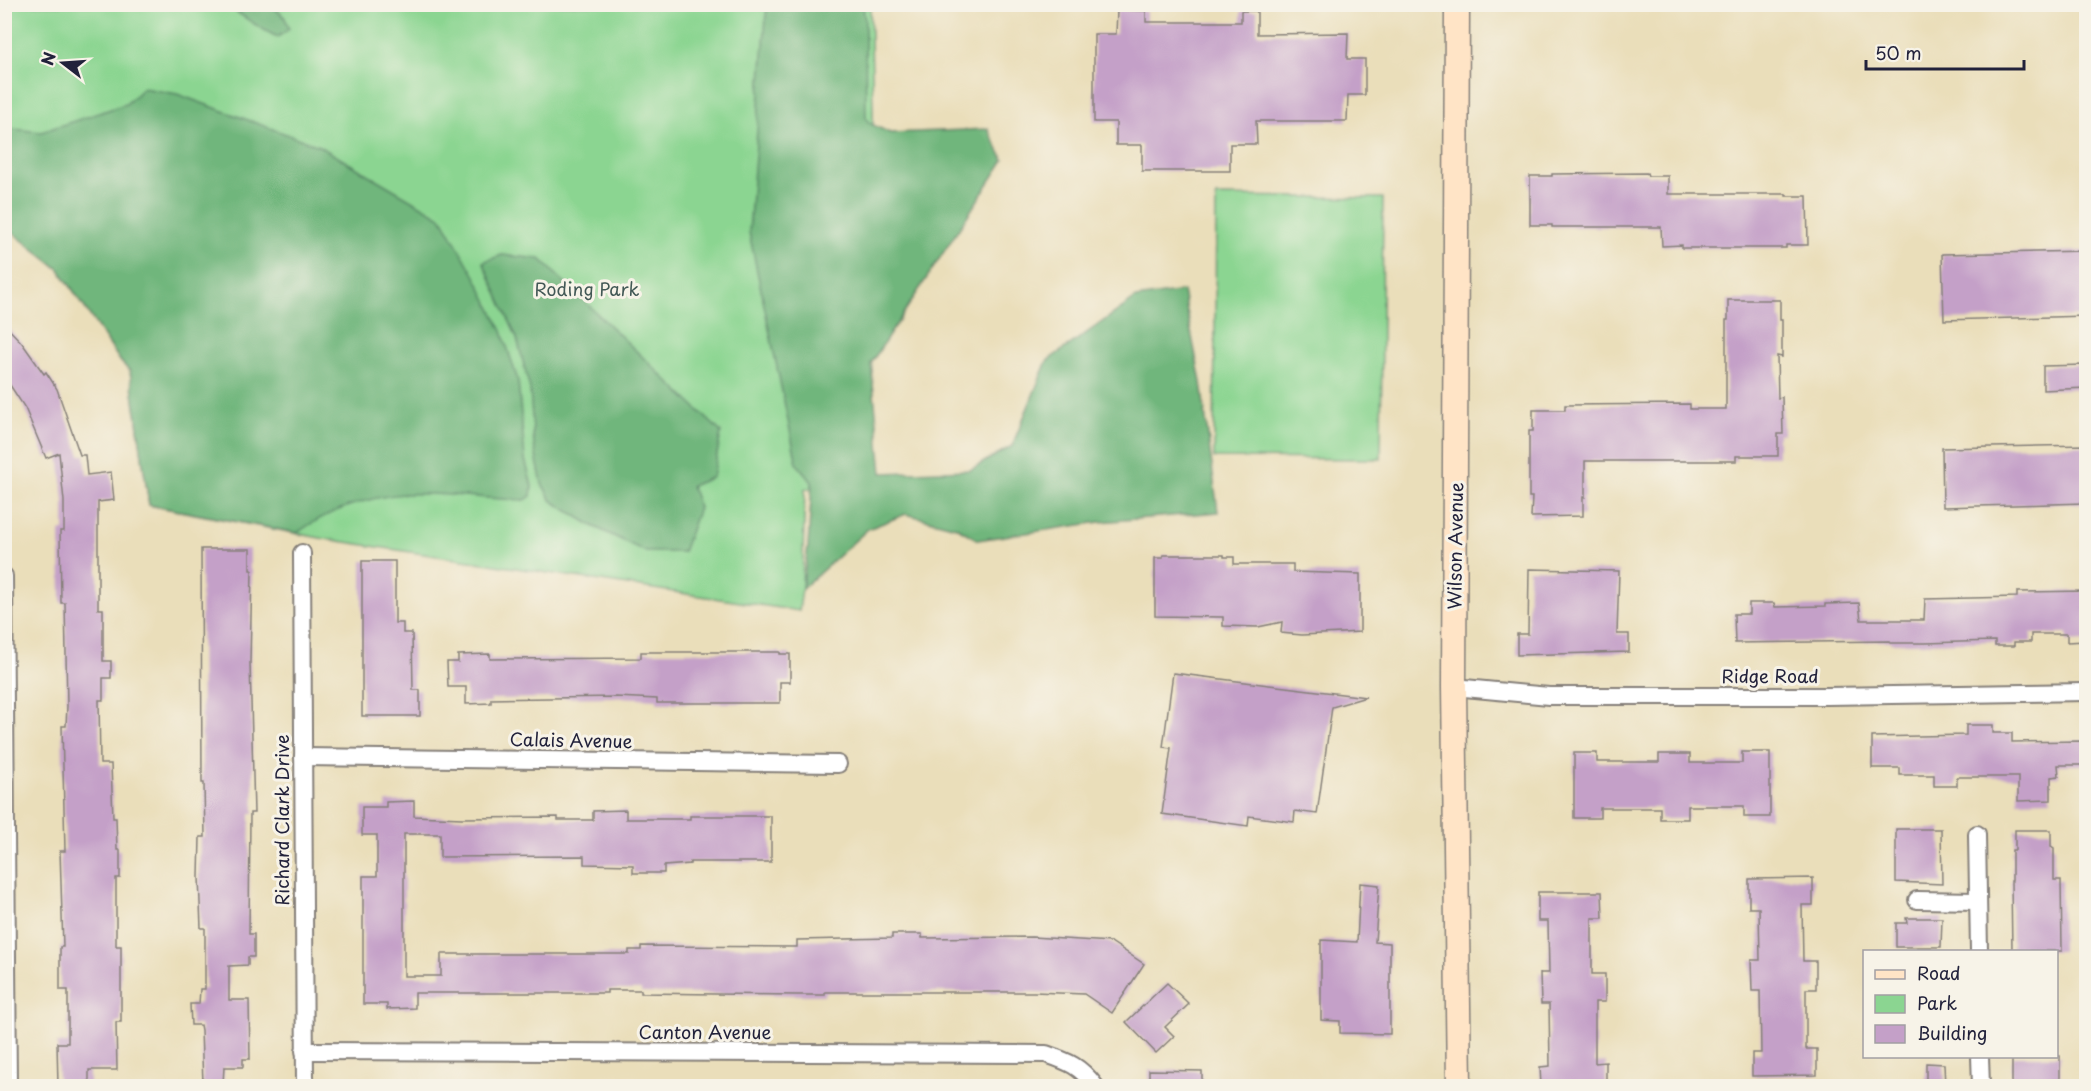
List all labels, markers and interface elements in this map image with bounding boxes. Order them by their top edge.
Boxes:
north arrow [33,33,93,93]
scale bar [1866,33,2024,71]
text: 50 m [1875,39,1922,66]
text: N [34,49,61,68]
park label: Roding Park [534,275,640,302]
street label: Wilson Avenue [1440,482,1469,610]
street label: Ridge Road [1721,662,1819,689]
street label: Calais Avenue [509,725,633,754]
street label: Richard Clark Drive [268,734,295,906]
legend [1863,950,2058,1058]
text: Road [1917,959,1961,986]
text: Park [1917,989,1957,1016]
street label: Canton Avenue [639,1018,772,1045]
text: Building [1917,1019,1987,1046]

